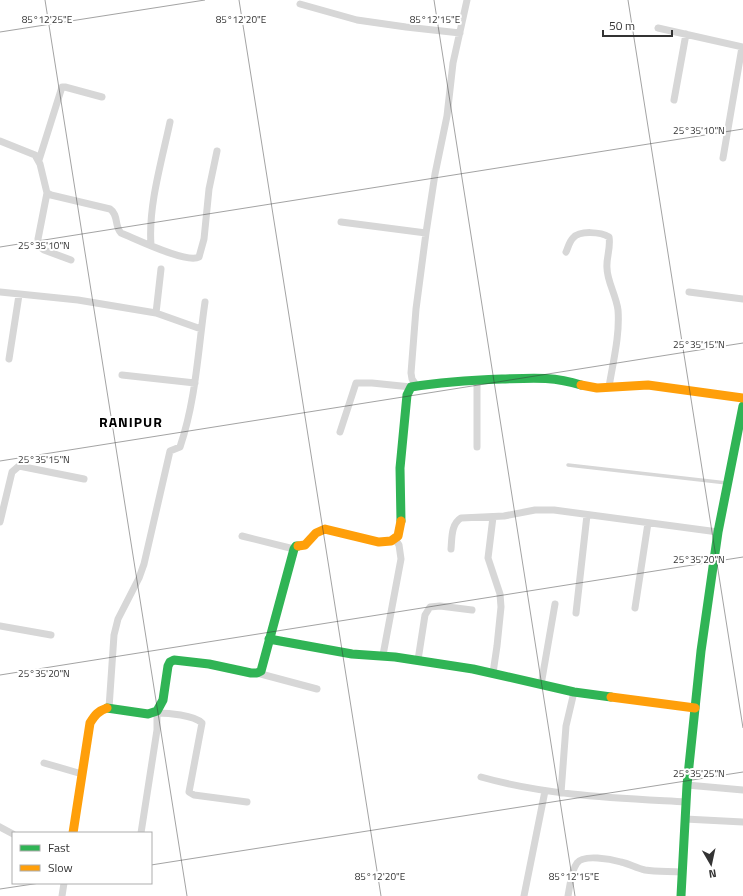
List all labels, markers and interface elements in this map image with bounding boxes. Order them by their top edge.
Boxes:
text: 85°12'25"E [22,12,73,27]
text: 85°12'20"E [216,12,267,27]
text: 85°12'15"E [410,12,461,27]
scale bar [603,12,672,38]
text: 50 m [609,16,635,35]
text: 25°35'10"N [673,123,725,138]
text: 25°35'10"N [18,238,70,253]
text: 25°35'15"N [673,337,725,352]
district label: RANIPUR [99,411,163,432]
text: 25°35'15"N [18,452,70,467]
text: 25°35'20"N [673,552,725,567]
text: 25°35'20"N [18,666,70,681]
text: 25°35'25"N [673,766,725,781]
legend [12,832,152,884]
text: Fast [48,838,71,857]
north arrow [691,844,731,884]
text: Slow [48,858,73,877]
text: N [708,865,718,882]
text: 85°12'20"E [355,869,406,884]
text: 85°12'15"E [549,869,600,884]

